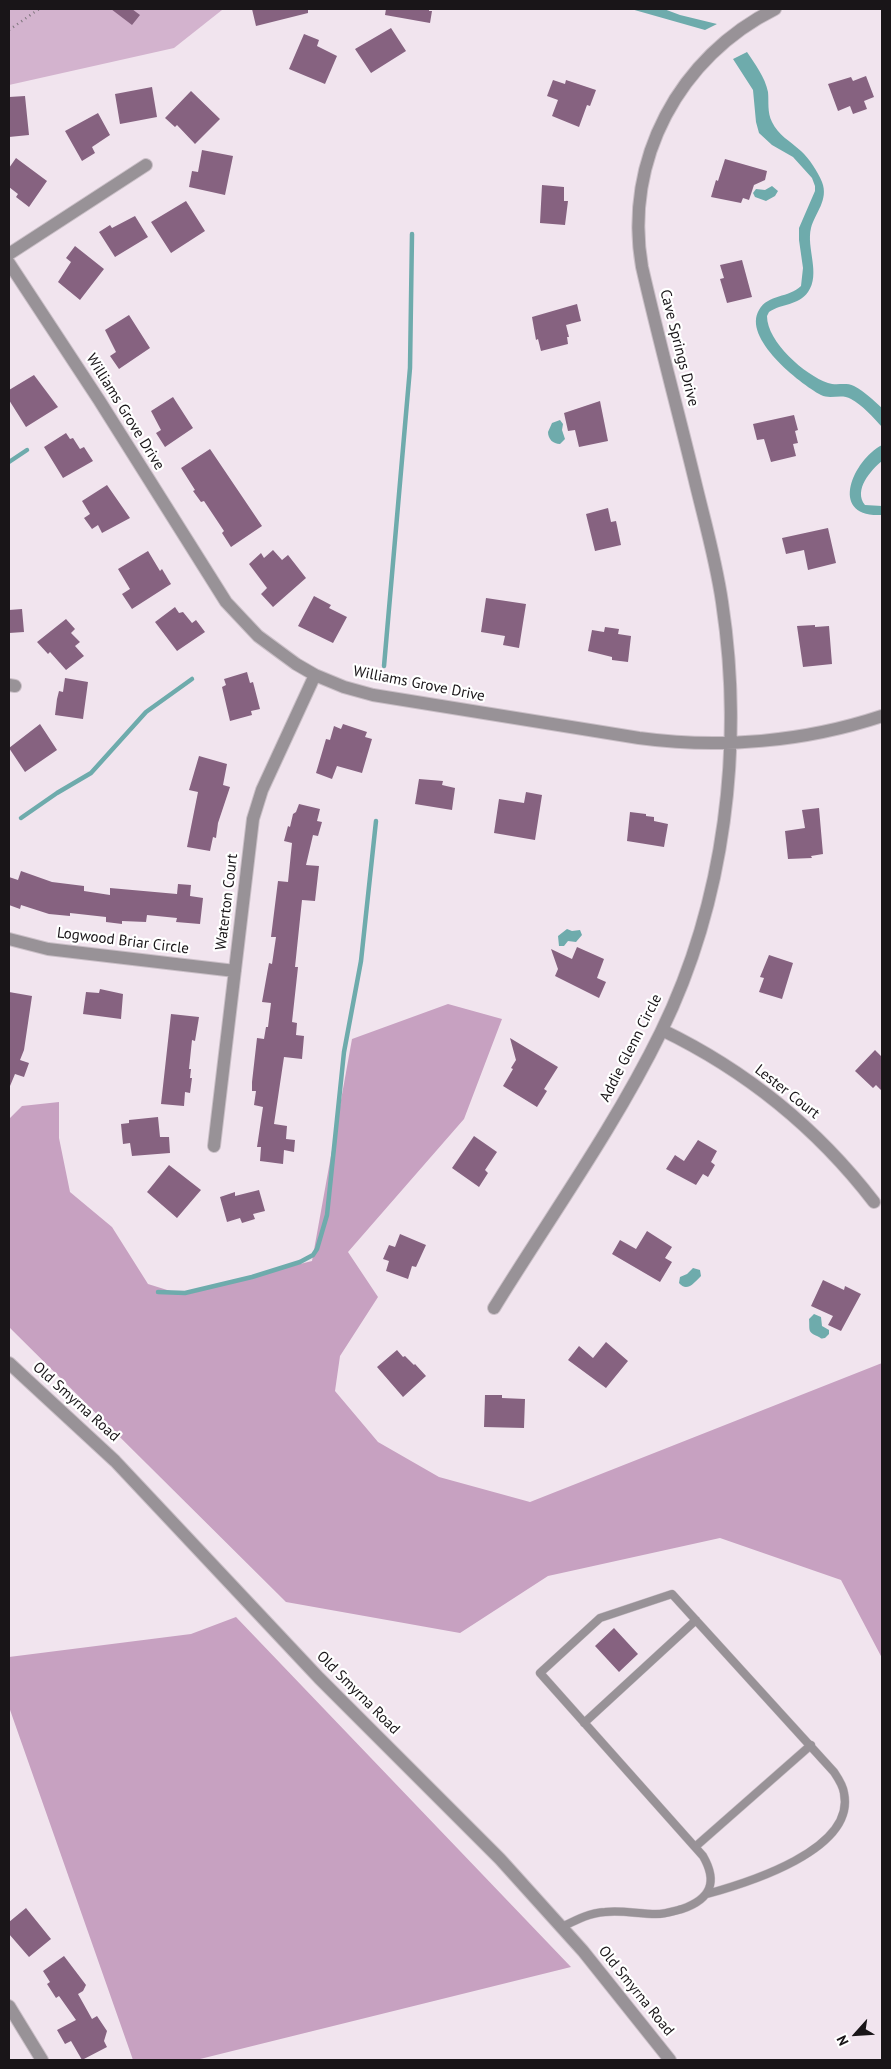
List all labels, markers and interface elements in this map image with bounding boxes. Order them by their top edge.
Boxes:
street label: Cave Springs Drive [656,288,702,408]
street label: Williams Grove Drive [82,351,168,473]
street label: Williams Grove Drive [352,662,486,706]
street label: Waterton Court [212,853,242,951]
street label: Logwood Briar Circle [56,924,190,958]
street label: Addie Glenn Circle [596,991,666,1105]
street label: Lester Court [751,1061,823,1123]
street label: Old Smyrna Road [29,1358,123,1446]
street label: Old Smyrna Road [313,1648,403,1738]
street label: Old Smyrna Road [594,1942,678,2040]
north arrow [831,2009,881,2059]
text: N [832,2033,853,2049]

